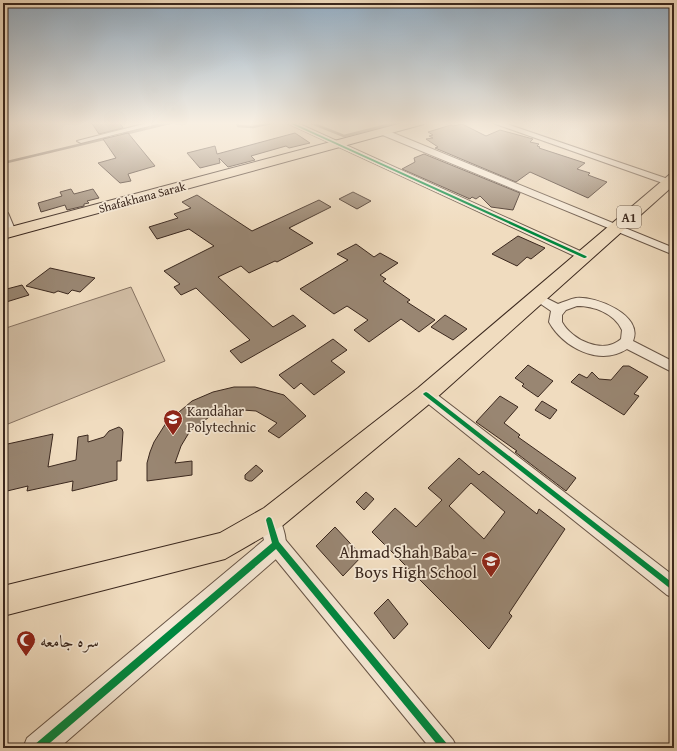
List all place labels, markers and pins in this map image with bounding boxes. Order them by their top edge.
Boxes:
place label: Kandahar Polytechnic [187,401,256,437]
school or university icon: Kandahar Polytechnic [162,408,184,436]
place label: Ahmad Shah Baba - Boys High School [339,539,477,584]
school or university icon: Ahmad Shah Baba - Boys High School [480,550,502,578]
place label: سره جامعه [40,628,99,653]
mosque icon: سره جامعه [15,629,37,657]

